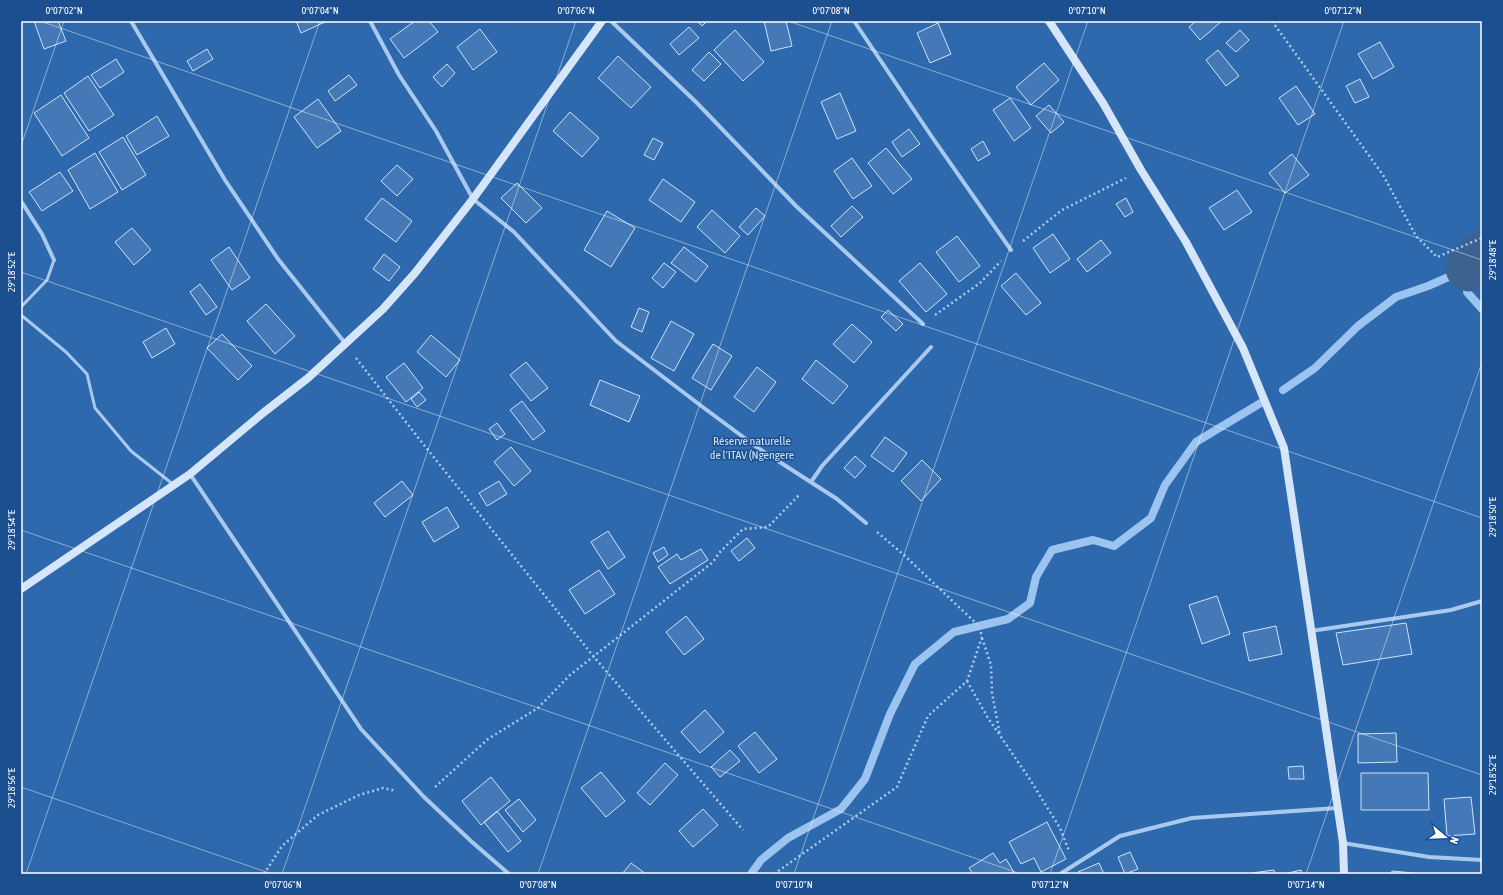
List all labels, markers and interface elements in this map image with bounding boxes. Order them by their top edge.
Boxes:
text: 0°07'02"N [45,5,83,16]
text: 0°07'04"N [301,5,339,16]
text: 0°07'06"N [557,5,595,16]
text: 0°07'08"N [812,5,850,16]
text: 0°07'10"N [1068,5,1106,16]
text: 0°07'12"N [1324,5,1362,16]
text: 29°18'48"E [1487,239,1498,280]
text: 29°18'52"E [6,251,17,292]
park label: Réserve naturelle de l'ITAV (Ngengere [710,434,794,462]
text: 29°18'50"E [1487,496,1498,537]
text: 29°18'54"E [6,509,17,550]
text: 29°18'52"E [1487,754,1498,795]
text: 29°18'56"E [6,767,17,808]
north arrow [1425,817,1465,857]
text: N [1448,835,1461,845]
text: 0°07'06"N [264,879,302,890]
text: 0°07'08"N [519,879,557,890]
text: 0°07'10"N [775,879,813,890]
text: 0°07'12"N [1031,879,1069,890]
text: 0°07'14"N [1287,879,1325,890]

